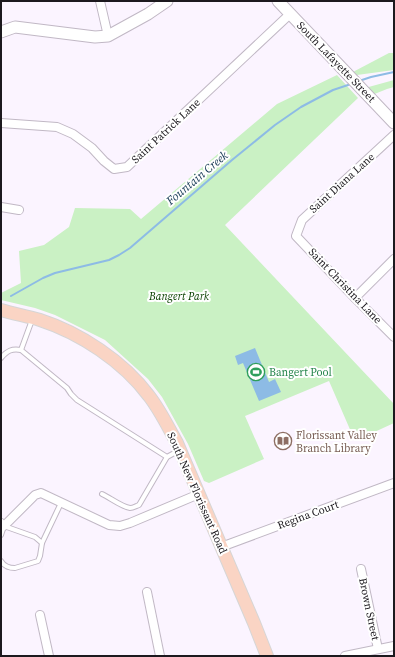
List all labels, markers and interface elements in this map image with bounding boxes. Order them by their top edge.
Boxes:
street label: South Lafayette Street [293,18,379,106]
street label: Saint Patrick Lane [128,95,204,167]
water label: Fountain Creek [162,147,232,209]
street label: Saint Diana Lane [306,149,378,216]
street label: Saint Christina Lane [305,245,385,327]
park label: Bangert Park [148,289,210,304]
sports icon: Bangert Pool [246,362,266,382]
place label: Bangert Pool [269,365,332,380]
place label: Florissant Valley Branch Library [296,428,377,456]
street label: South New Florissant Road [163,430,231,557]
library icon: Florissant Valley Branch Library [273,431,293,451]
street label: Regina Court [275,497,341,533]
street label: Brown Street [355,576,383,642]

